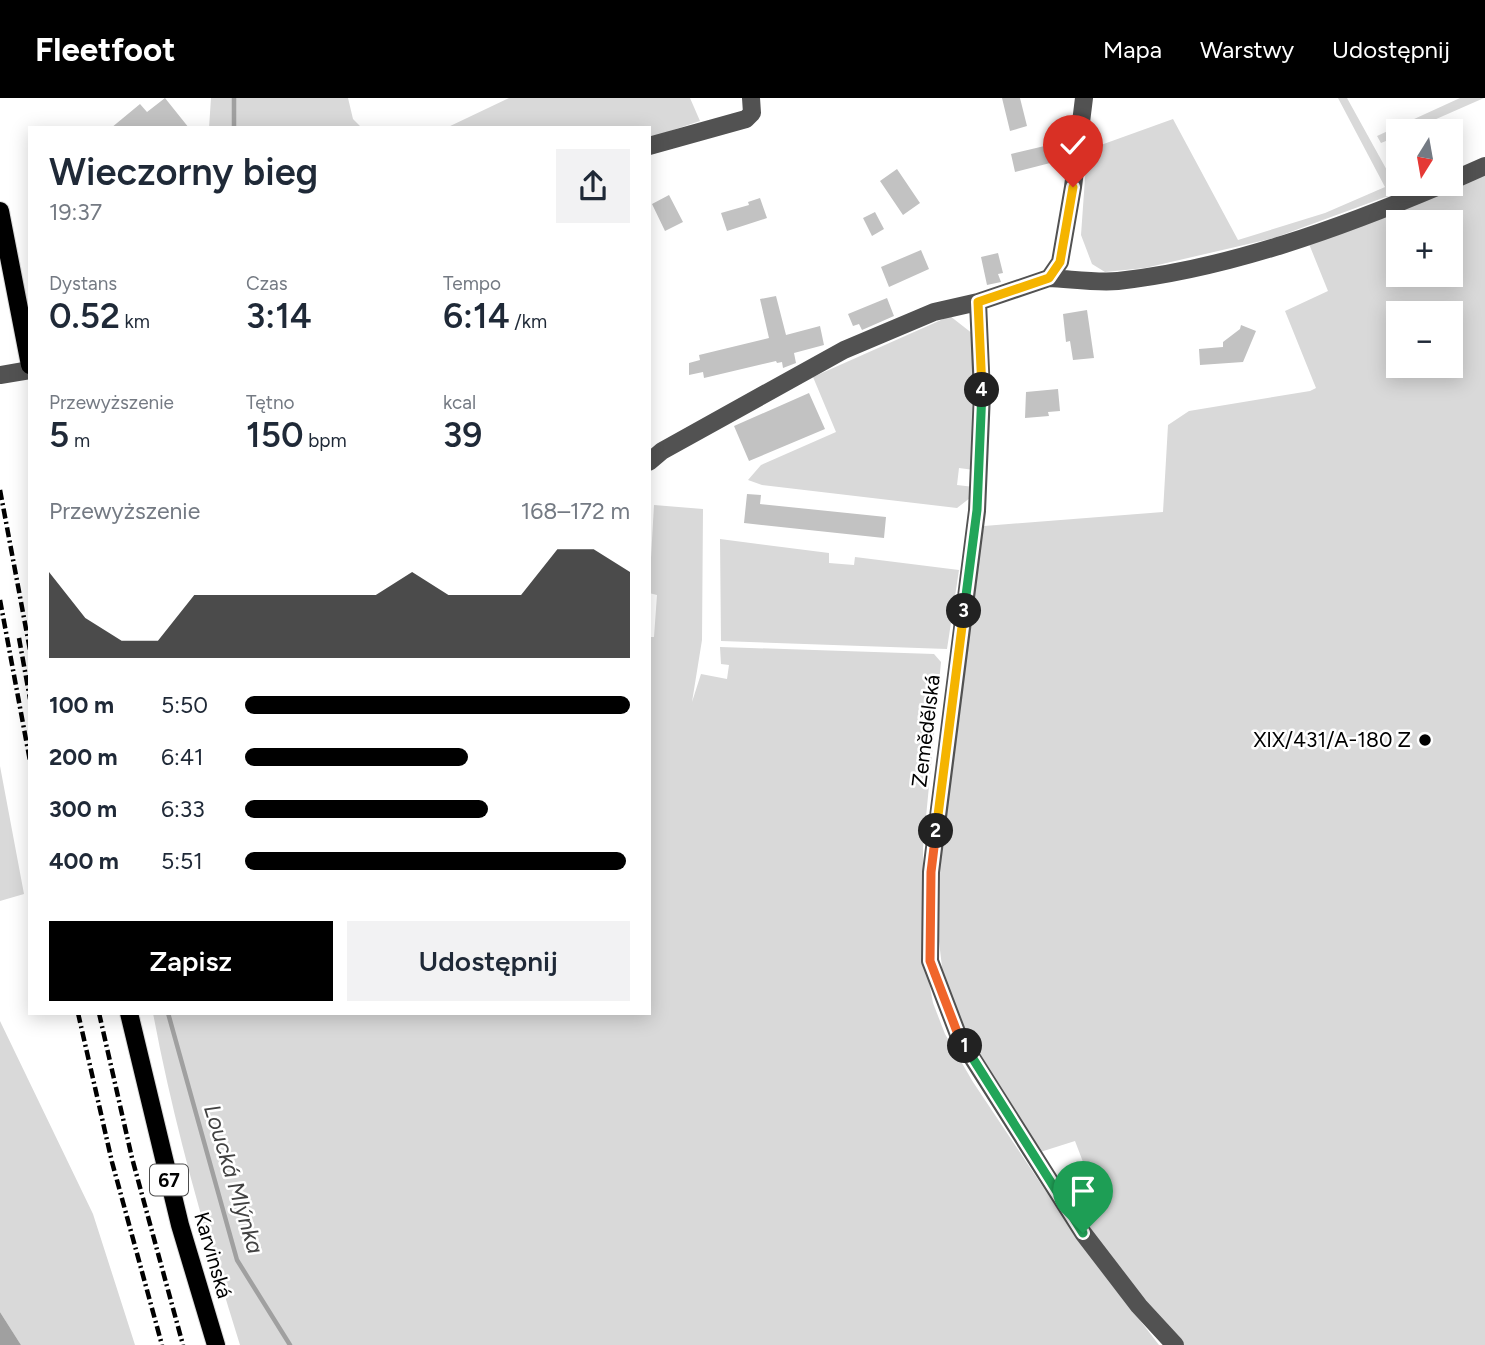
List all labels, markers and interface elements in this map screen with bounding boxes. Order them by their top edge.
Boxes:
text: Fleetfoot [35,30,175,69]
text: Mapa [1103,35,1162,64]
text: Warstwy [1200,35,1294,64]
text: Udostępnij [1332,35,1450,64]
pin [1043,115,1103,187]
north arrow [1386,119,1463,196]
map controls [1386,119,1463,378]
icon: check [1054,126,1092,164]
text: Wieczorny bieg [49,149,318,195]
button: share [556,149,630,223]
text: 19:37 [49,198,102,226]
button: + [1386,210,1463,287]
text: Dystans [49,272,117,295]
text: Czas [246,272,288,295]
text: Tempo [443,272,501,295]
text: 0.52 [49,295,120,337]
text: 3:14 [246,295,312,337]
text: 6:14 [443,295,510,337]
button: − [1386,301,1463,378]
text: km [120,310,150,333]
text: /km [510,310,547,333]
pin: 4 [964,372,1000,408]
text: 4 [975,378,988,401]
text: Przewyższenie [49,391,174,414]
text: Tętno [246,391,295,414]
text: kcal [443,391,476,414]
text: 5 [49,414,69,456]
text: 150 [246,414,303,456]
text: 39 [443,414,482,456]
text: m [69,429,90,452]
text: bpm [303,429,347,452]
text: Przewyższenie [49,497,200,525]
text: 168–172 m [521,497,630,525]
pin: 3 [946,594,982,628]
text: 3 [958,599,969,622]
street label: Zemědělská [906,673,945,789]
text: 100 m [49,691,114,719]
text: 5:50 [161,691,208,719]
place label: XIX/431/A-180 Z [1253,727,1411,752]
marker: XIX/431/A-180 Z [1417,732,1433,748]
text: 200 m [49,743,118,771]
text: 6:41 [161,743,204,771]
text: 300 m [49,795,117,823]
text: 6:33 [161,795,205,823]
pin: 2 [918,814,954,848]
text: 2 [930,819,941,842]
text: 400 m [49,847,119,875]
text: 5:51 [161,847,203,875]
button: Zapisz [49,921,333,1001]
button: Udostępnij [347,921,630,1001]
pin: 1 [948,1028,982,1063]
text: 1 [960,1034,969,1057]
water label: Loucká Mlýnka [198,1101,270,1257]
pin [1053,1161,1113,1233]
road number: 67 [150,1164,188,1196]
icon: arrive [1064,1172,1102,1210]
street label: Karvinská [189,1209,238,1301]

